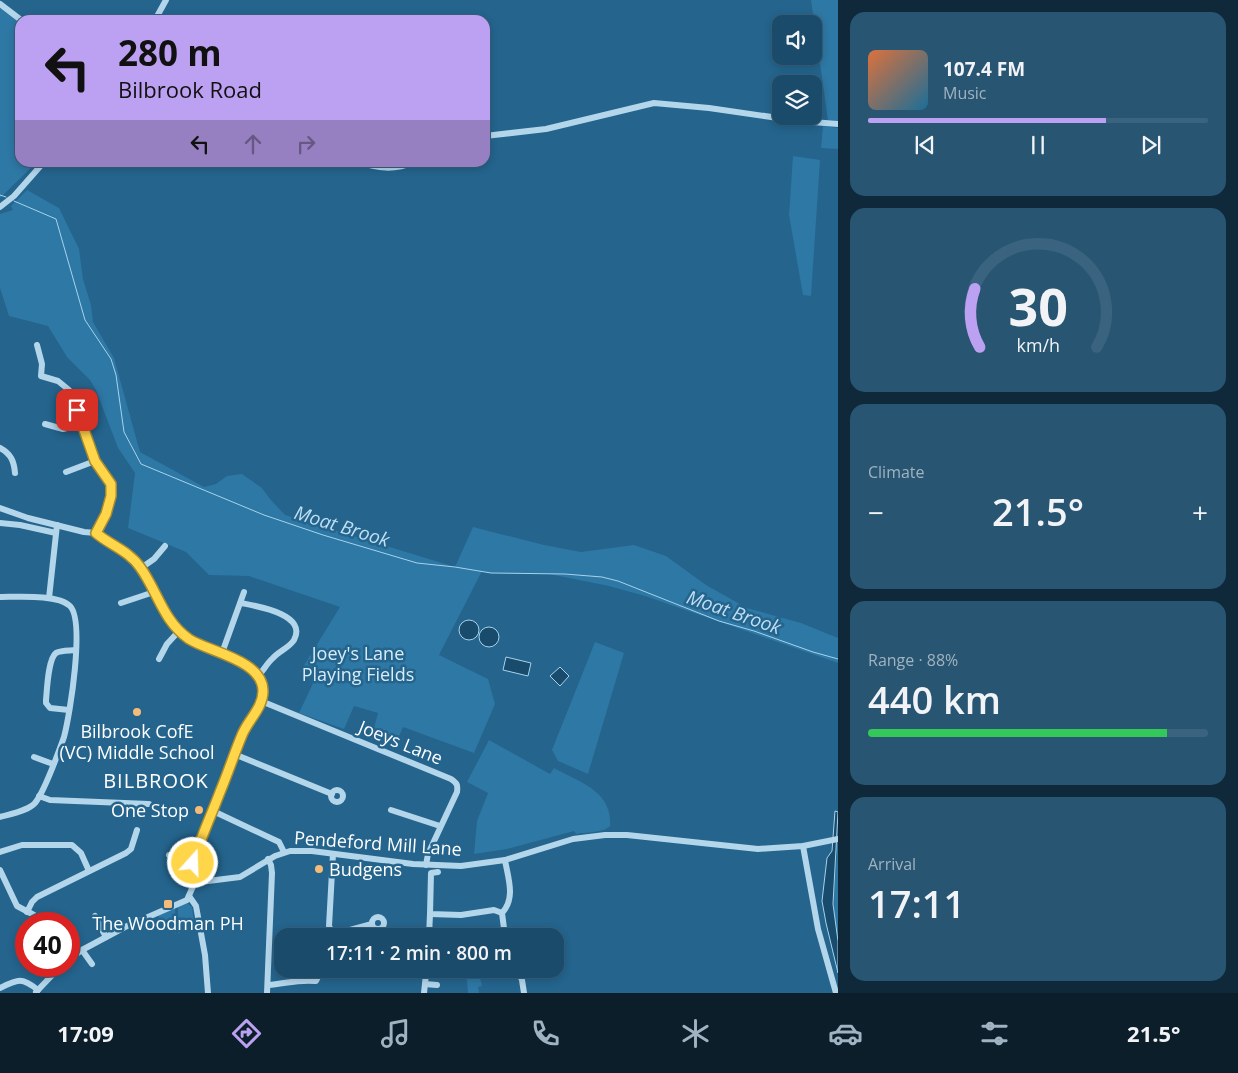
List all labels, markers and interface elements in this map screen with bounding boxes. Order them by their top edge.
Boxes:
map controls [772,15,822,125]
button: sound [772,15,822,65]
text: 280 m [118,29,222,76]
icon: left [35,35,100,100]
text: 107.4 FM [943,56,1025,82]
text: Bilbrook Road [118,74,262,104]
button: layers [772,75,822,125]
text: Music [943,82,987,104]
icon: left [186,130,214,158]
icon: ahead [239,130,267,158]
icon: right [292,130,320,158]
icon: previous [911,131,939,159]
icon: pause [1024,131,1052,159]
icon: next [1137,131,1165,159]
text: 30 [1008,270,1068,341]
text: km/h [1016,333,1060,357]
pin [56,389,98,431]
icon: arrive [63,396,91,424]
text: Climate [868,461,925,483]
text: 21.5° [992,485,1084,537]
text: − [868,493,884,531]
text: + [1192,493,1208,531]
water label: Moat Brook [291,499,393,553]
water label: Moat Brook [683,584,785,640]
park label: Joey's Lane Playing Fields [302,641,414,686]
text: Range · 88% [868,649,958,671]
text: 440 km [868,673,1001,725]
marker: Bilbrook CofE (VC) Middle School [131,706,143,718]
street label: Joeys Lane [354,714,447,770]
place label: Bilbrook CofE (VC) Middle School [59,719,215,764]
district label: BILBROOK [103,767,209,794]
place label: One Stop [111,798,189,822]
marker: One Stop [193,804,205,816]
street label: Pendeford Mill Lane [293,825,463,861]
position arrow [166,836,218,888]
text: Arrival [868,853,916,875]
place label: Budgens [329,857,402,881]
marker: Budgens [313,863,325,875]
text: 17:11 [868,877,965,929]
marker: The Woodman PH [162,898,174,910]
place label: The Woodman PH [92,911,244,935]
speed limit sign: 40 [15,912,80,977]
text: 17:11 · 2 min · 800 m [326,940,512,966]
icon: directions [229,1016,264,1051]
icon: music [378,1016,413,1051]
icon: phone [528,1016,563,1051]
icon: climate [678,1016,713,1051]
icon: car [828,1016,863,1051]
icon: filters [977,1016,1012,1051]
text: 17:09 [57,1018,114,1048]
text: 21.5° [1127,1018,1181,1048]

